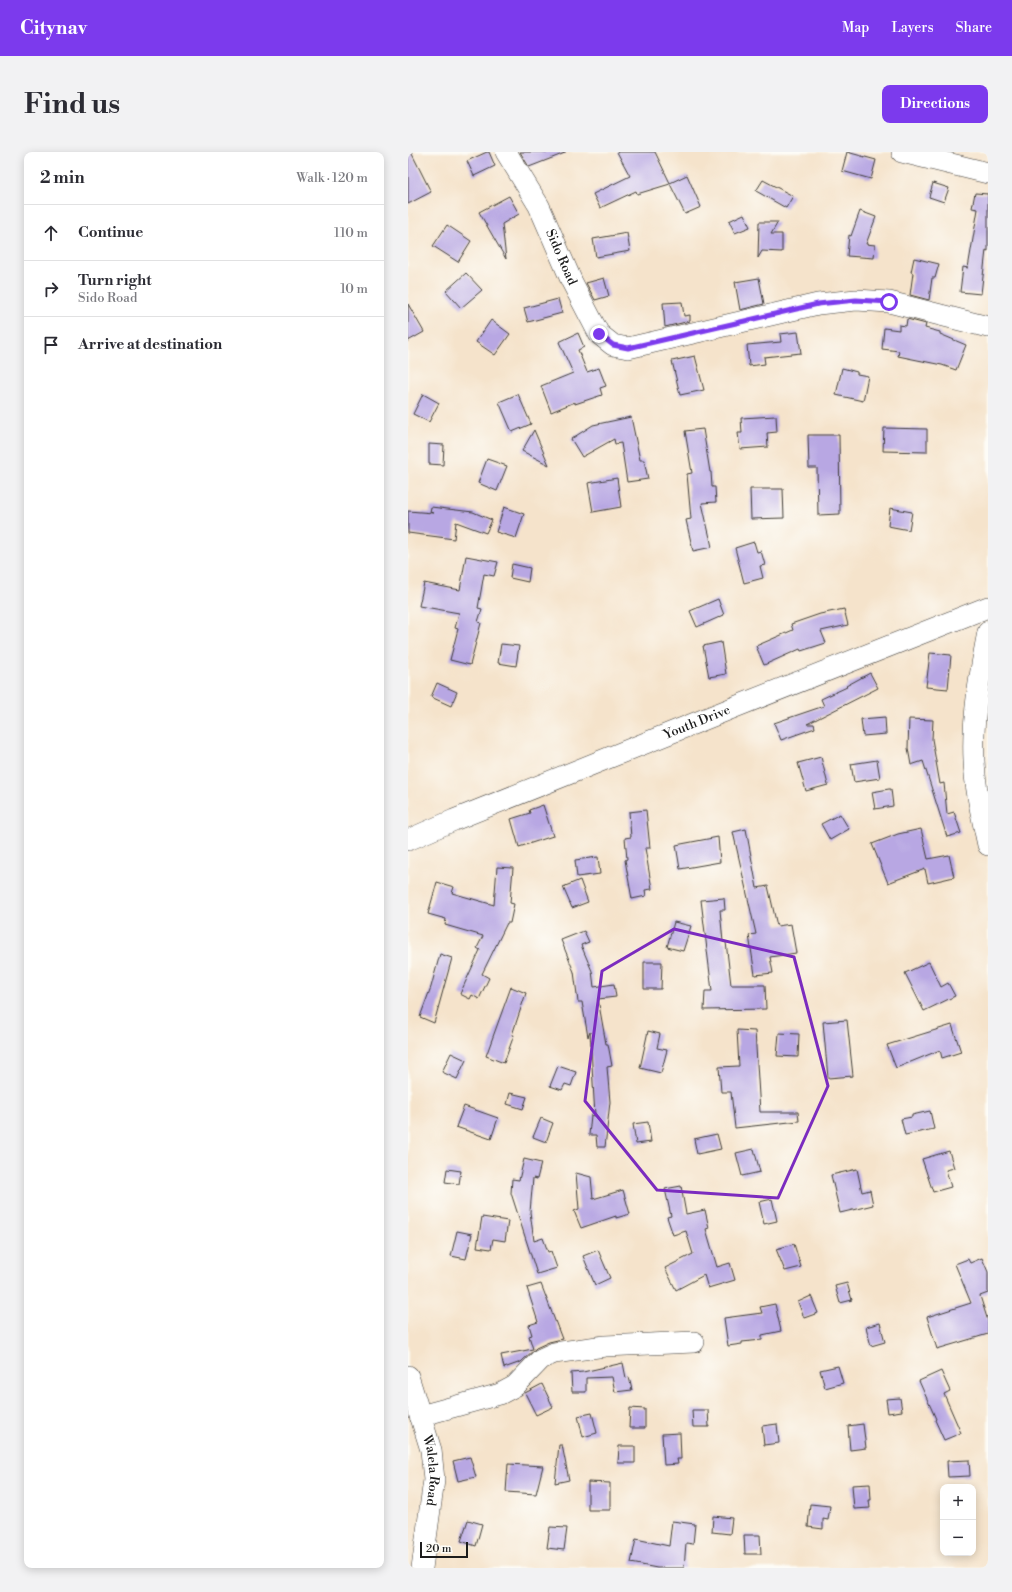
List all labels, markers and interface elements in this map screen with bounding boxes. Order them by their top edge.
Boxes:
text: Citynav [20,16,87,40]
text: Map [842,19,869,37]
text: Layers [891,19,934,37]
text: Share [956,19,992,37]
button: Directions [882,85,988,123]
text: Find us [24,87,120,122]
text: 2 min [40,167,85,189]
text: Walk · 120 m [296,170,368,186]
icon: ahead [40,222,62,244]
text: Continue [78,223,143,242]
text: 110 m [334,225,368,241]
street label: Sido Road [542,227,581,288]
text: Turn right [78,271,152,290]
icon: right [40,278,62,300]
text: 10 m [340,281,368,297]
text: Sido Road [78,290,137,306]
route start [880,293,898,311]
route end [590,325,608,343]
icon: arrive [40,334,62,356]
text: Arrive at destination [78,335,222,354]
street label: Youth Drive [660,702,733,743]
street label: Walela Road [419,1432,442,1507]
map controls [940,1484,976,1556]
button: + [940,1484,976,1520]
button: − [940,1520,976,1556]
scale bar [420,1540,468,1559]
text: 20 m [426,1542,451,1556]

